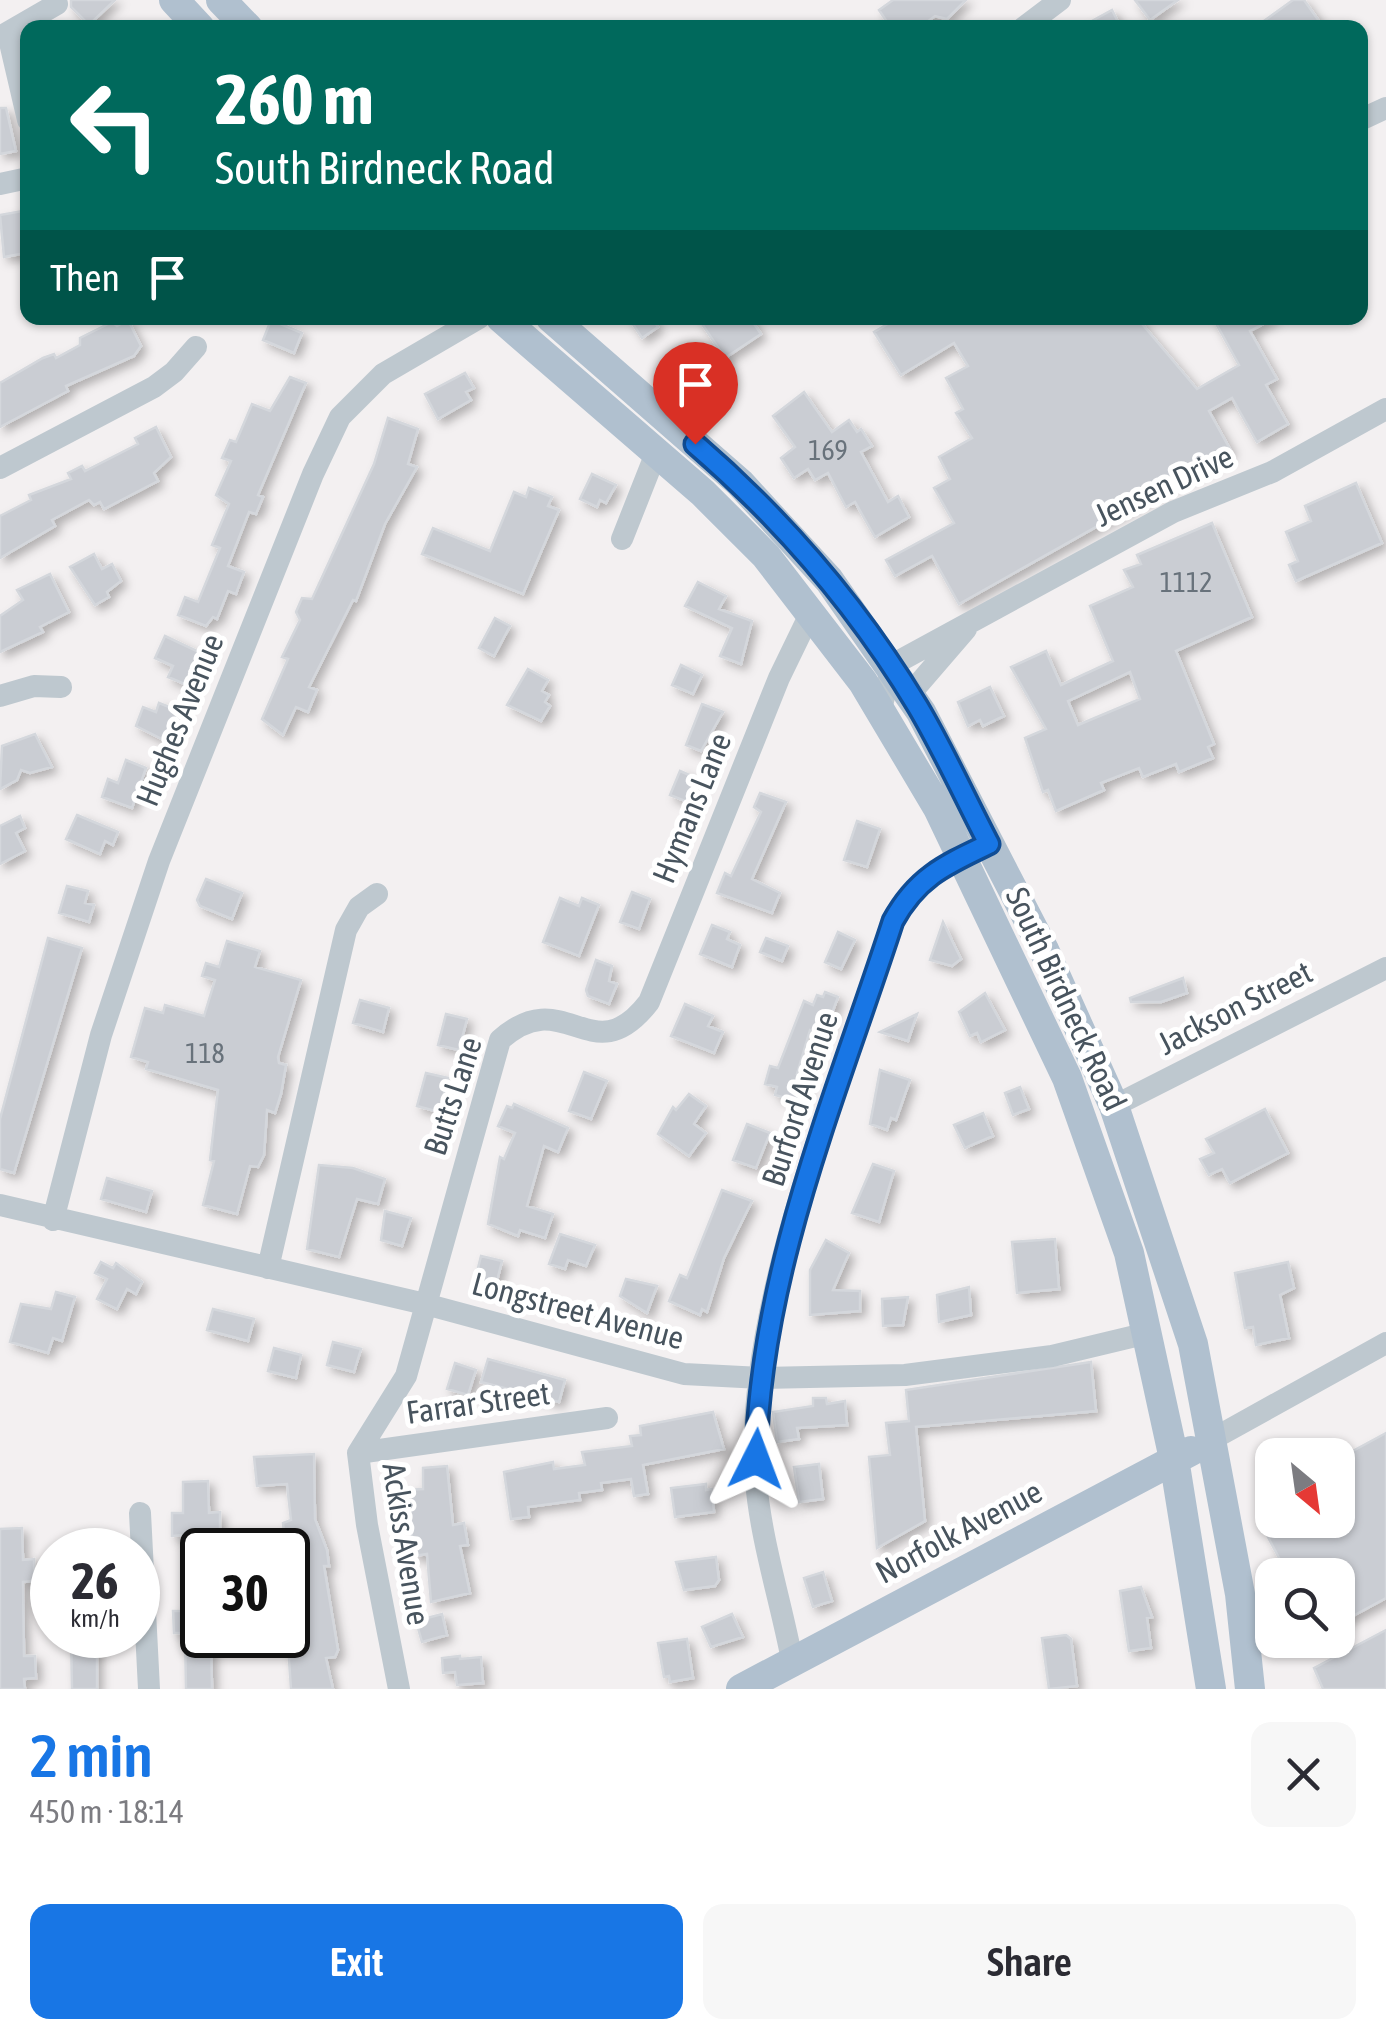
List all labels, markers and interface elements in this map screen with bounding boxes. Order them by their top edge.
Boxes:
text: 260 m [215,59,374,139]
icon: left [50,60,180,190]
text: South Birdneck Road [215,142,555,194]
icon: arrive [140,250,195,305]
text: Then [50,256,120,299]
pin [653,342,738,445]
icon: arrive [668,357,723,412]
house number: 169 [808,434,848,466]
street label: Jensen Drive [1089,437,1239,534]
house number: 1112 [1160,566,1212,598]
street label: Hughes Avenue [128,628,231,811]
street label: Hymans Lane [645,728,738,888]
street label: South Birdneck Road [999,882,1134,1116]
street label: Jackson Street [1152,953,1318,1062]
street label: Burford Avenue [754,1007,845,1191]
street label: Butts Lane [416,1032,489,1160]
house number: 118 [185,1037,225,1069]
street label: Longstreet Avenue [468,1264,688,1357]
street label: Farrar Street [404,1374,552,1431]
position arrow [704,1407,808,1511]
north arrow [1255,1438,1355,1538]
map controls [1255,1438,1355,1658]
street label: Ackiss Avenue [375,1460,438,1628]
street label: Norfolk Avenue [870,1472,1048,1591]
speed limit sign: 30 [180,1528,310,1658]
text: 26 [71,1552,118,1610]
button: search [1255,1558,1355,1658]
text: km/h [70,1604,120,1632]
text: 2 min [30,1721,153,1790]
button: close [1251,1722,1356,1827]
text: 450 m · 18:14 [30,1793,184,1830]
button: Exit [30,1904,683,2019]
button: Share [703,1904,1356,2019]

